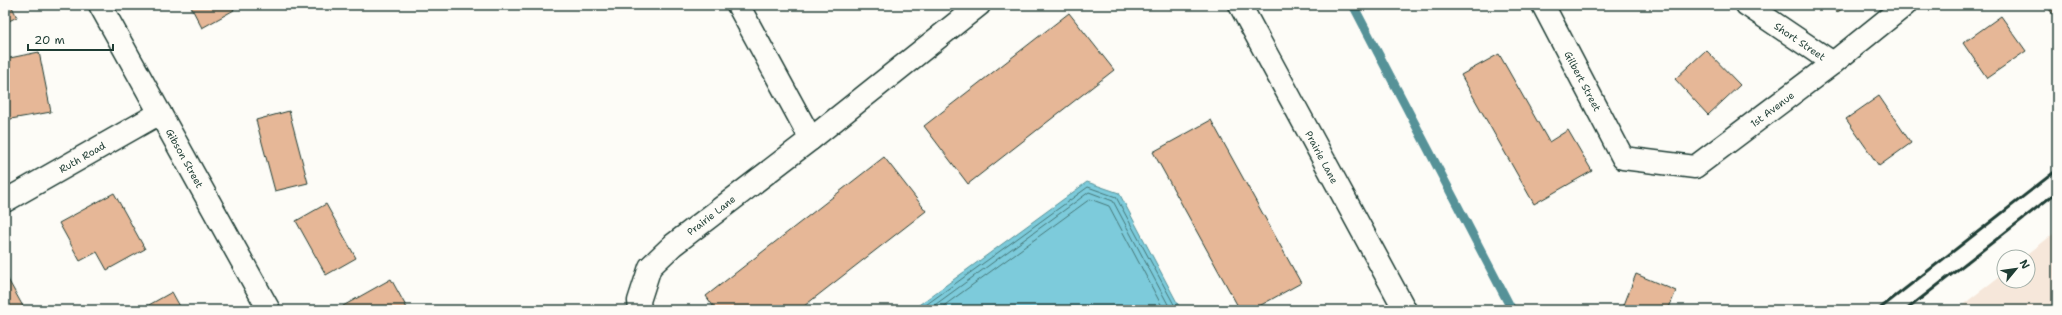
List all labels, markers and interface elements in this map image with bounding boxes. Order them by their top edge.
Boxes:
street label: Short Street [1772,19,1828,63]
scale bar [28,26,113,52]
text: 20 m [34,32,65,48]
street label: Gilbert Street [1561,49,1604,114]
street label: 1st Avenue [1748,88,1797,130]
street label: Gibson Street [163,126,206,190]
street label: Prairie Lane [1302,129,1341,186]
street label: Ruth Road [57,139,108,176]
street label: Prairie Lane [684,192,738,238]
north arrow [1996,249,2036,289]
text: N [2016,257,2033,272]

